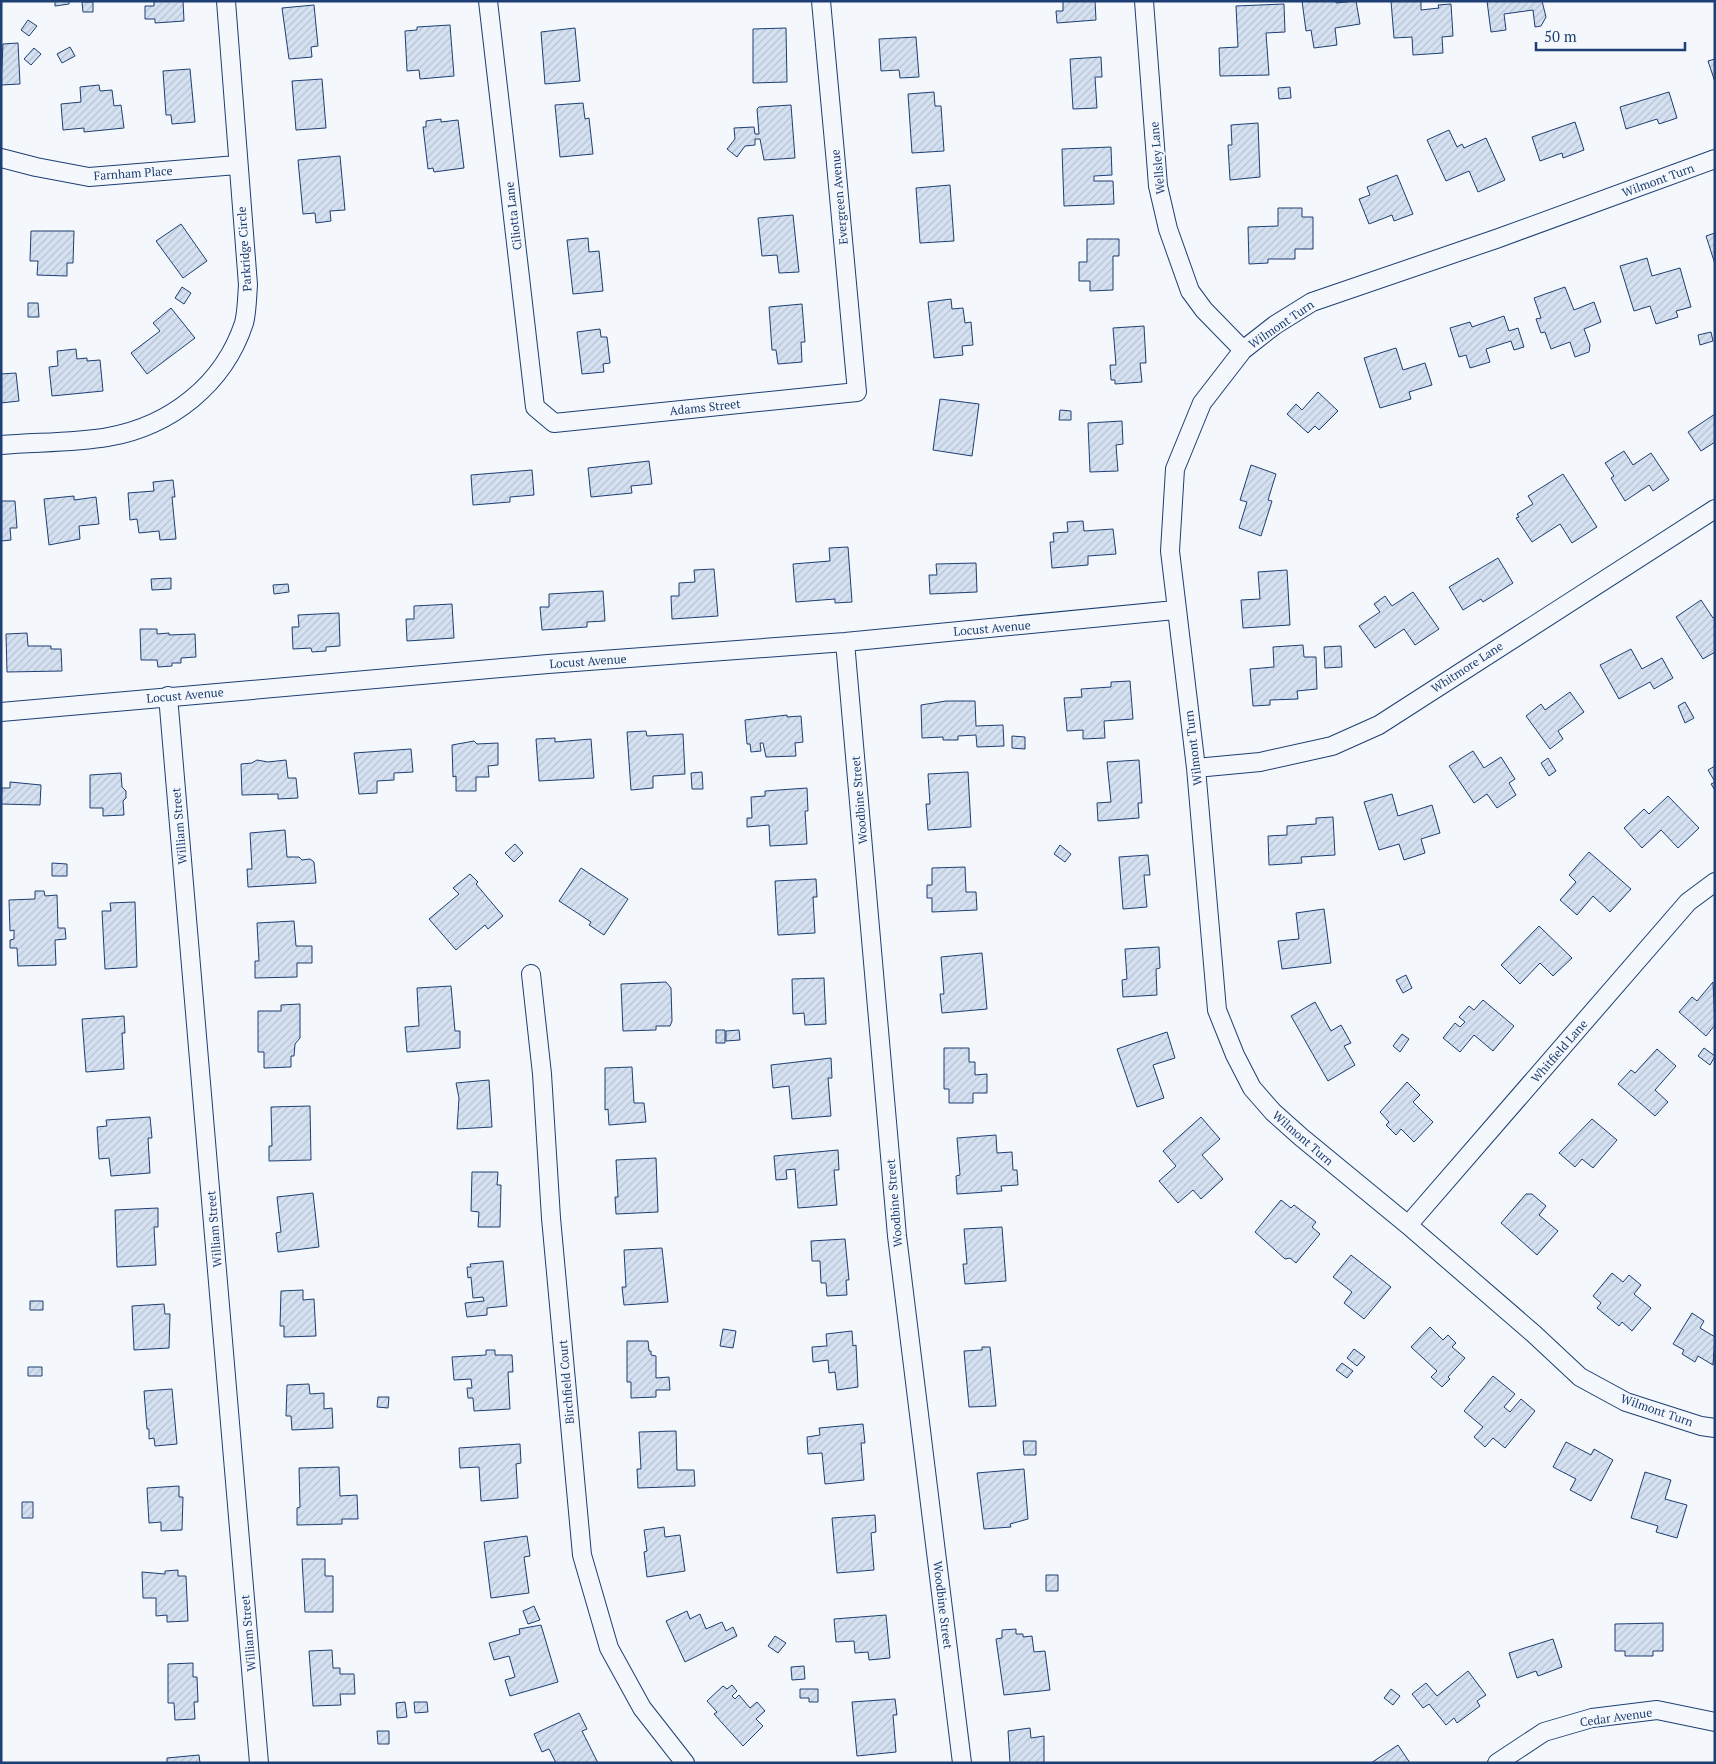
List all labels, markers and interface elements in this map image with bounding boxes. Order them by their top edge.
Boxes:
scale bar [1536,20,1685,52]
text: 50 m [1544,26,1577,46]
street label: Wellsley Lane [1146,121,1168,195]
street label: Evergreen Avenue [827,149,851,245]
street label: Wilmont Turn [1620,160,1696,200]
street label: Farnham Place [93,163,173,183]
street label: Ciliotta Lane [501,181,525,251]
street label: Parkridge Circle [234,206,254,292]
street label: Wilmont Turn [1245,297,1317,351]
street label: Adams Street [669,396,742,418]
street label: Locust Avenue [953,617,1031,639]
street label: Whitmore Lane [1428,638,1506,696]
street label: Locust Avenue [549,651,627,671]
street label: Locust Avenue [146,684,224,706]
street label: Wilmont Turn [1181,710,1205,786]
street label: Woodbine Street [848,755,870,845]
street label: William Street [168,786,190,865]
street label: Whitfield Lane [1528,1016,1590,1086]
street label: Wilmont Turn [1270,1108,1336,1168]
street label: Woodbine Street [883,1158,905,1248]
street label: William Street [203,1189,225,1268]
street label: Birchfield Court [555,1339,577,1425]
street label: Wilmont Turn [1619,1391,1695,1429]
street label: Woodbine Street [930,1560,956,1650]
street label: William Street [237,1593,259,1672]
street label: Cedar Avenue [1579,1705,1653,1729]

